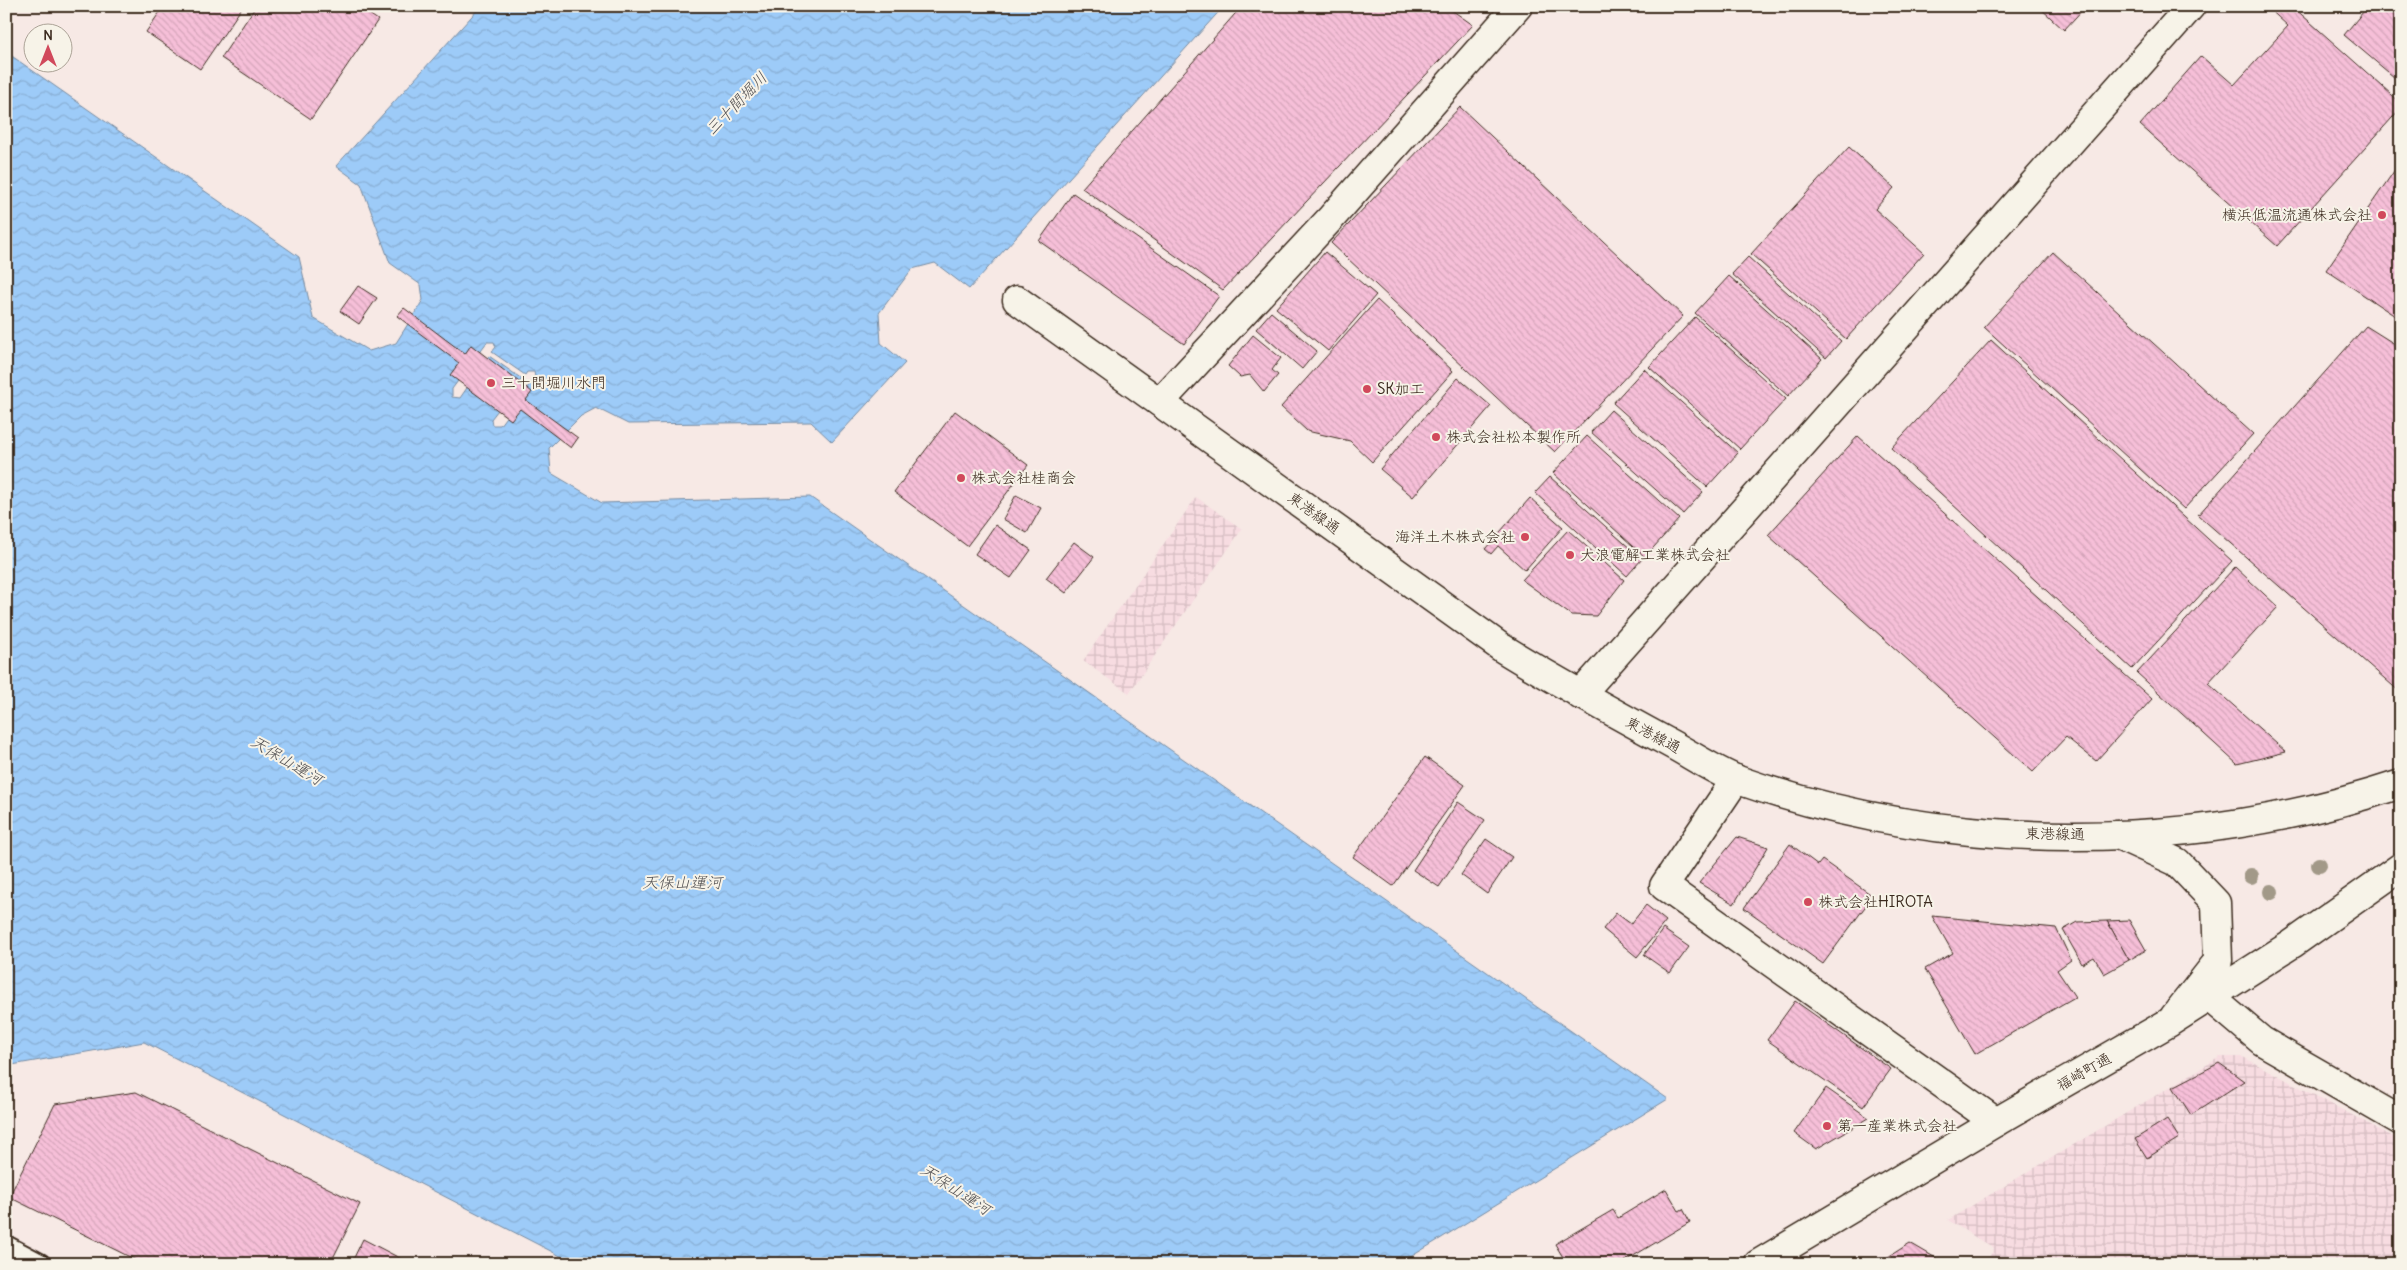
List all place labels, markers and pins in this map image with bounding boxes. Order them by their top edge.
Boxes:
place label: 横浜低温流通株式会社 [2222,205,2372,224]
marker: 横浜低温流通株式会社 [2376,209,2388,221]
place label: 三十間堀川水門 [501,373,606,392]
marker: 三十間堀川水門 [485,377,497,389]
place label: SK加工 [1377,379,1425,398]
marker: SK加工 [1361,383,1373,395]
place label: 株式会社松本製作所 [1446,427,1581,446]
marker: 株式会社松本製作所 [1430,431,1442,443]
place label: 株式会社桂商会 [971,468,1076,487]
marker: 株式会社桂商会 [955,472,967,484]
place label: 海洋土木株式会社 [1395,527,1515,546]
marker: 海洋土木株式会社 [1519,531,1531,543]
place label: 大浪電解工業株式会社 [1580,545,1730,564]
marker: 大浪電解工業株式会社 [1564,549,1576,561]
place label: 株式会社HIROTA [1818,892,1933,911]
marker: 株式会社HIROTA [1802,896,1814,908]
place label: 第一産業株式会社 [1837,1116,1957,1135]
marker: 第一産業株式会社 [1821,1120,1833,1132]

